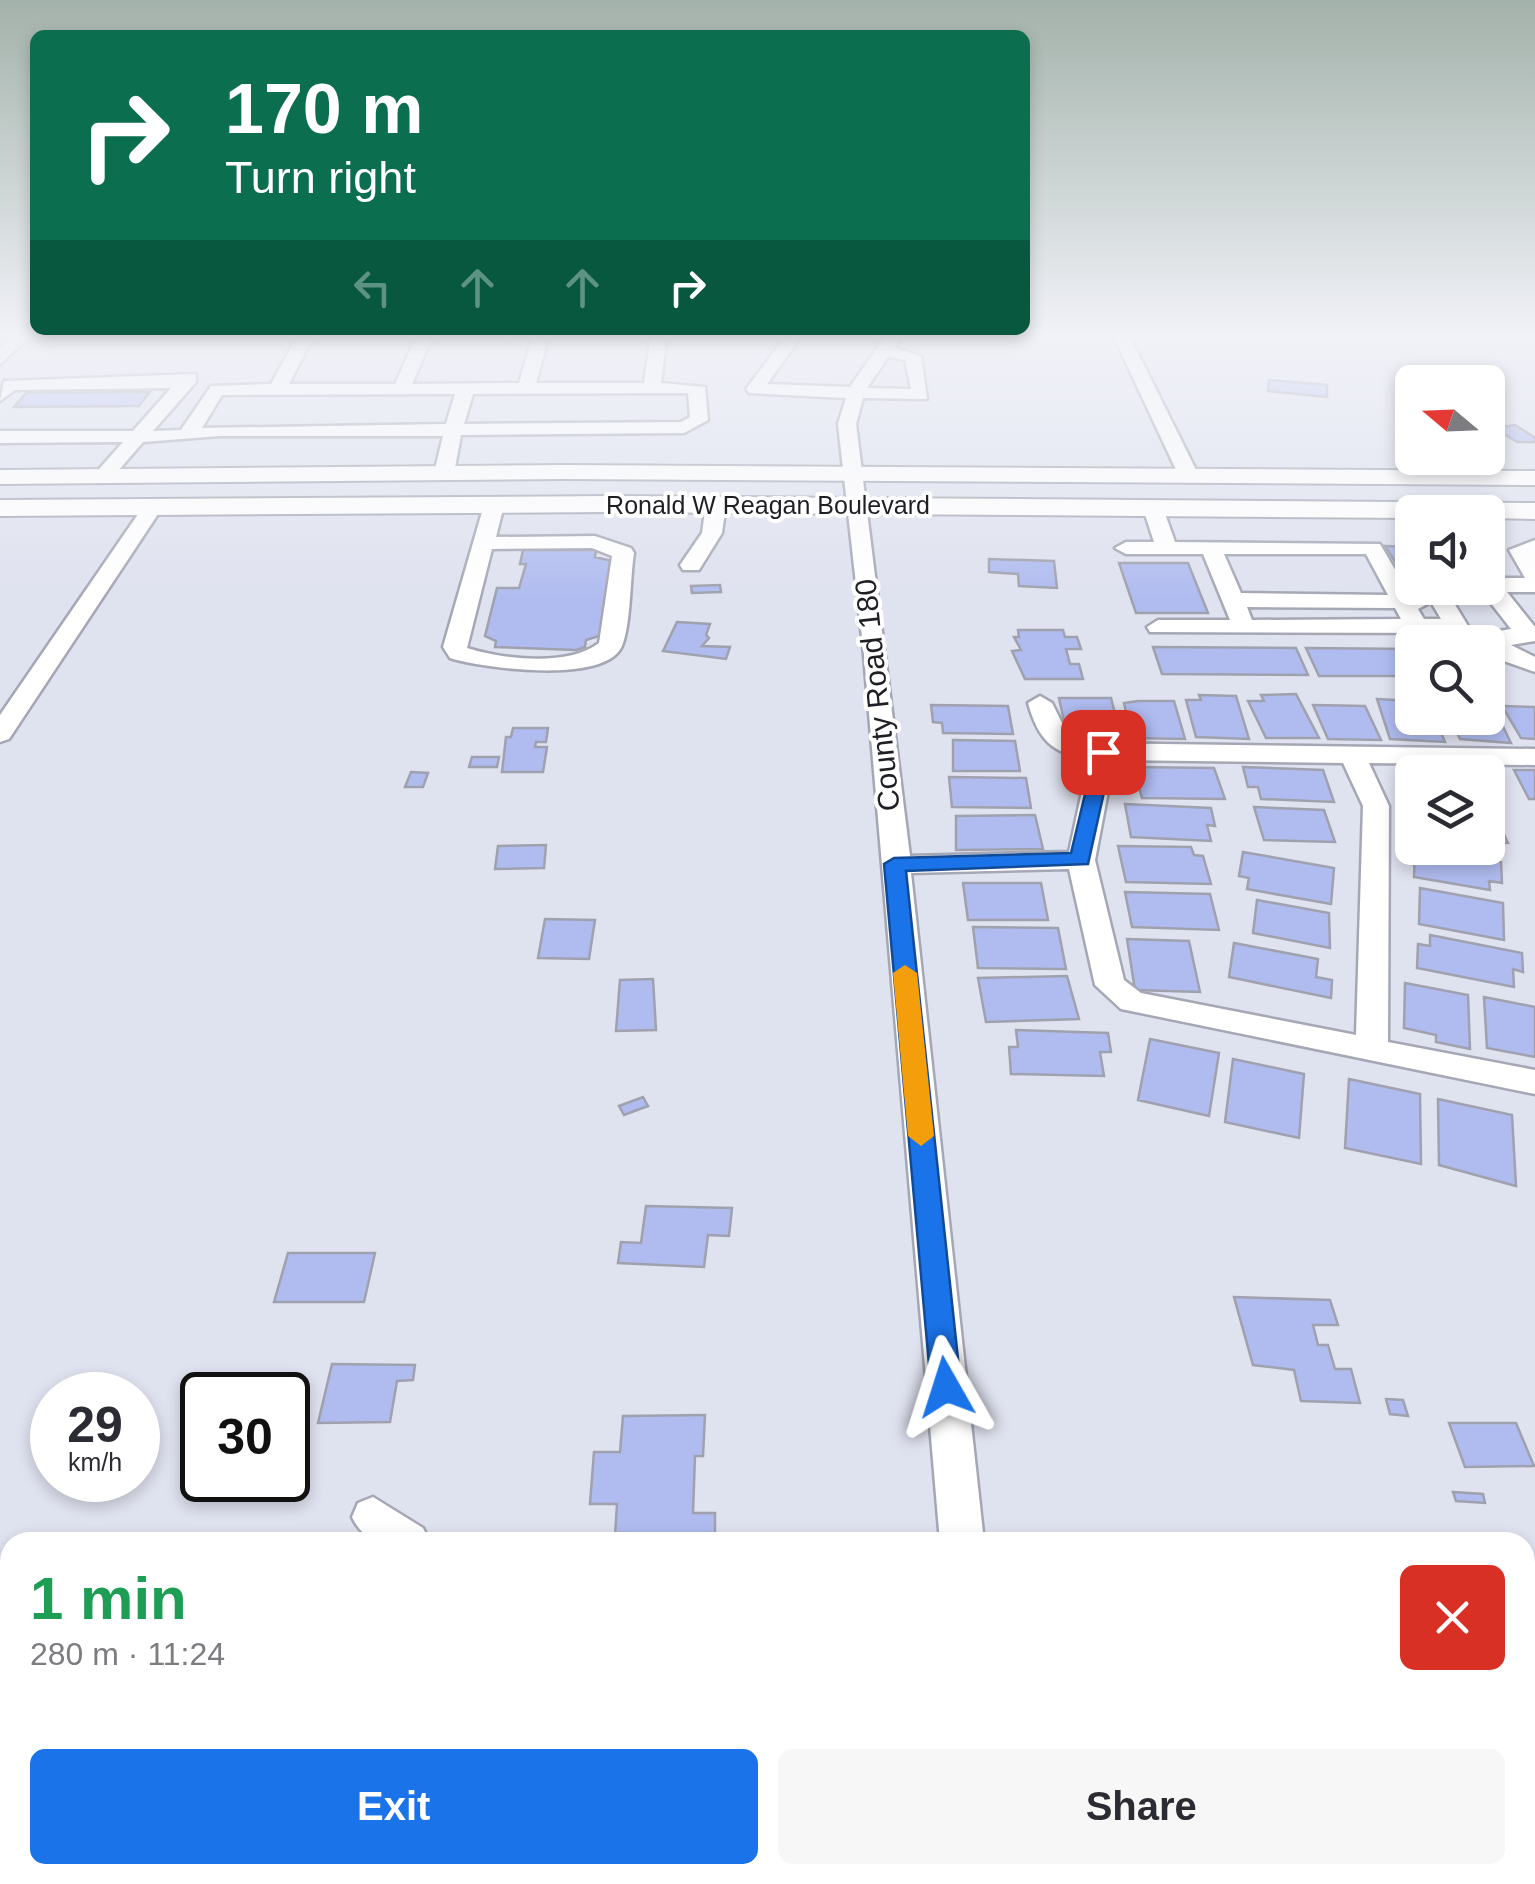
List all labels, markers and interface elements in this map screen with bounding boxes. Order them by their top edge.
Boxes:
icon: right [60,70,190,200]
text: 170 m [225,70,423,148]
text: Turn right [225,152,416,203]
icon: left [345,260,400,315]
icon: ahead [450,260,505,315]
icon: ahead [555,260,610,315]
icon: right [660,260,715,315]
north arrow [1395,365,1505,475]
map controls [1395,365,1505,865]
street label: Ronald W Reagan Boulevard [606,491,930,519]
button: sound [1395,495,1505,605]
street label: County Road 180 [848,577,906,813]
button: search [1395,625,1505,735]
pin [1061,710,1146,795]
icon: arrive [1076,725,1131,780]
button: layers [1395,755,1505,865]
position arrow [894,1335,998,1439]
speed limit sign: 30 [180,1372,310,1502]
text: 29 [67,1397,123,1453]
text: km/h [68,1448,122,1476]
text: 1 min [30,1565,187,1632]
button: close [1400,1565,1505,1670]
text: 280 m · 11:24 [30,1636,225,1672]
button: Exit [30,1749,758,1864]
button: Share [778,1749,1505,1864]

